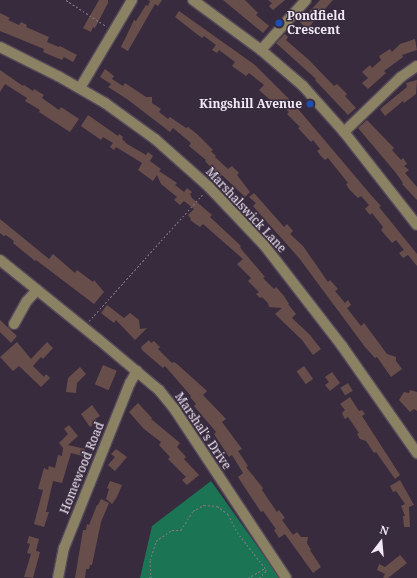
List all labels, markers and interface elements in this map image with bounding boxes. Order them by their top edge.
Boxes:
place label: Pondfield Crescent [287,9,345,37]
marker: Pondfield Crescent [274,18,284,28]
place label: Kingshill Avenue [199,97,302,111]
marker: Kingshill Avenue [305,99,315,109]
street label: Marshalswick Lane [203,164,289,256]
street label: Marshal's Drive [172,390,234,472]
street label: Homewood Road [57,420,107,516]
north arrow [361,522,401,562]
text: N [378,522,391,538]

